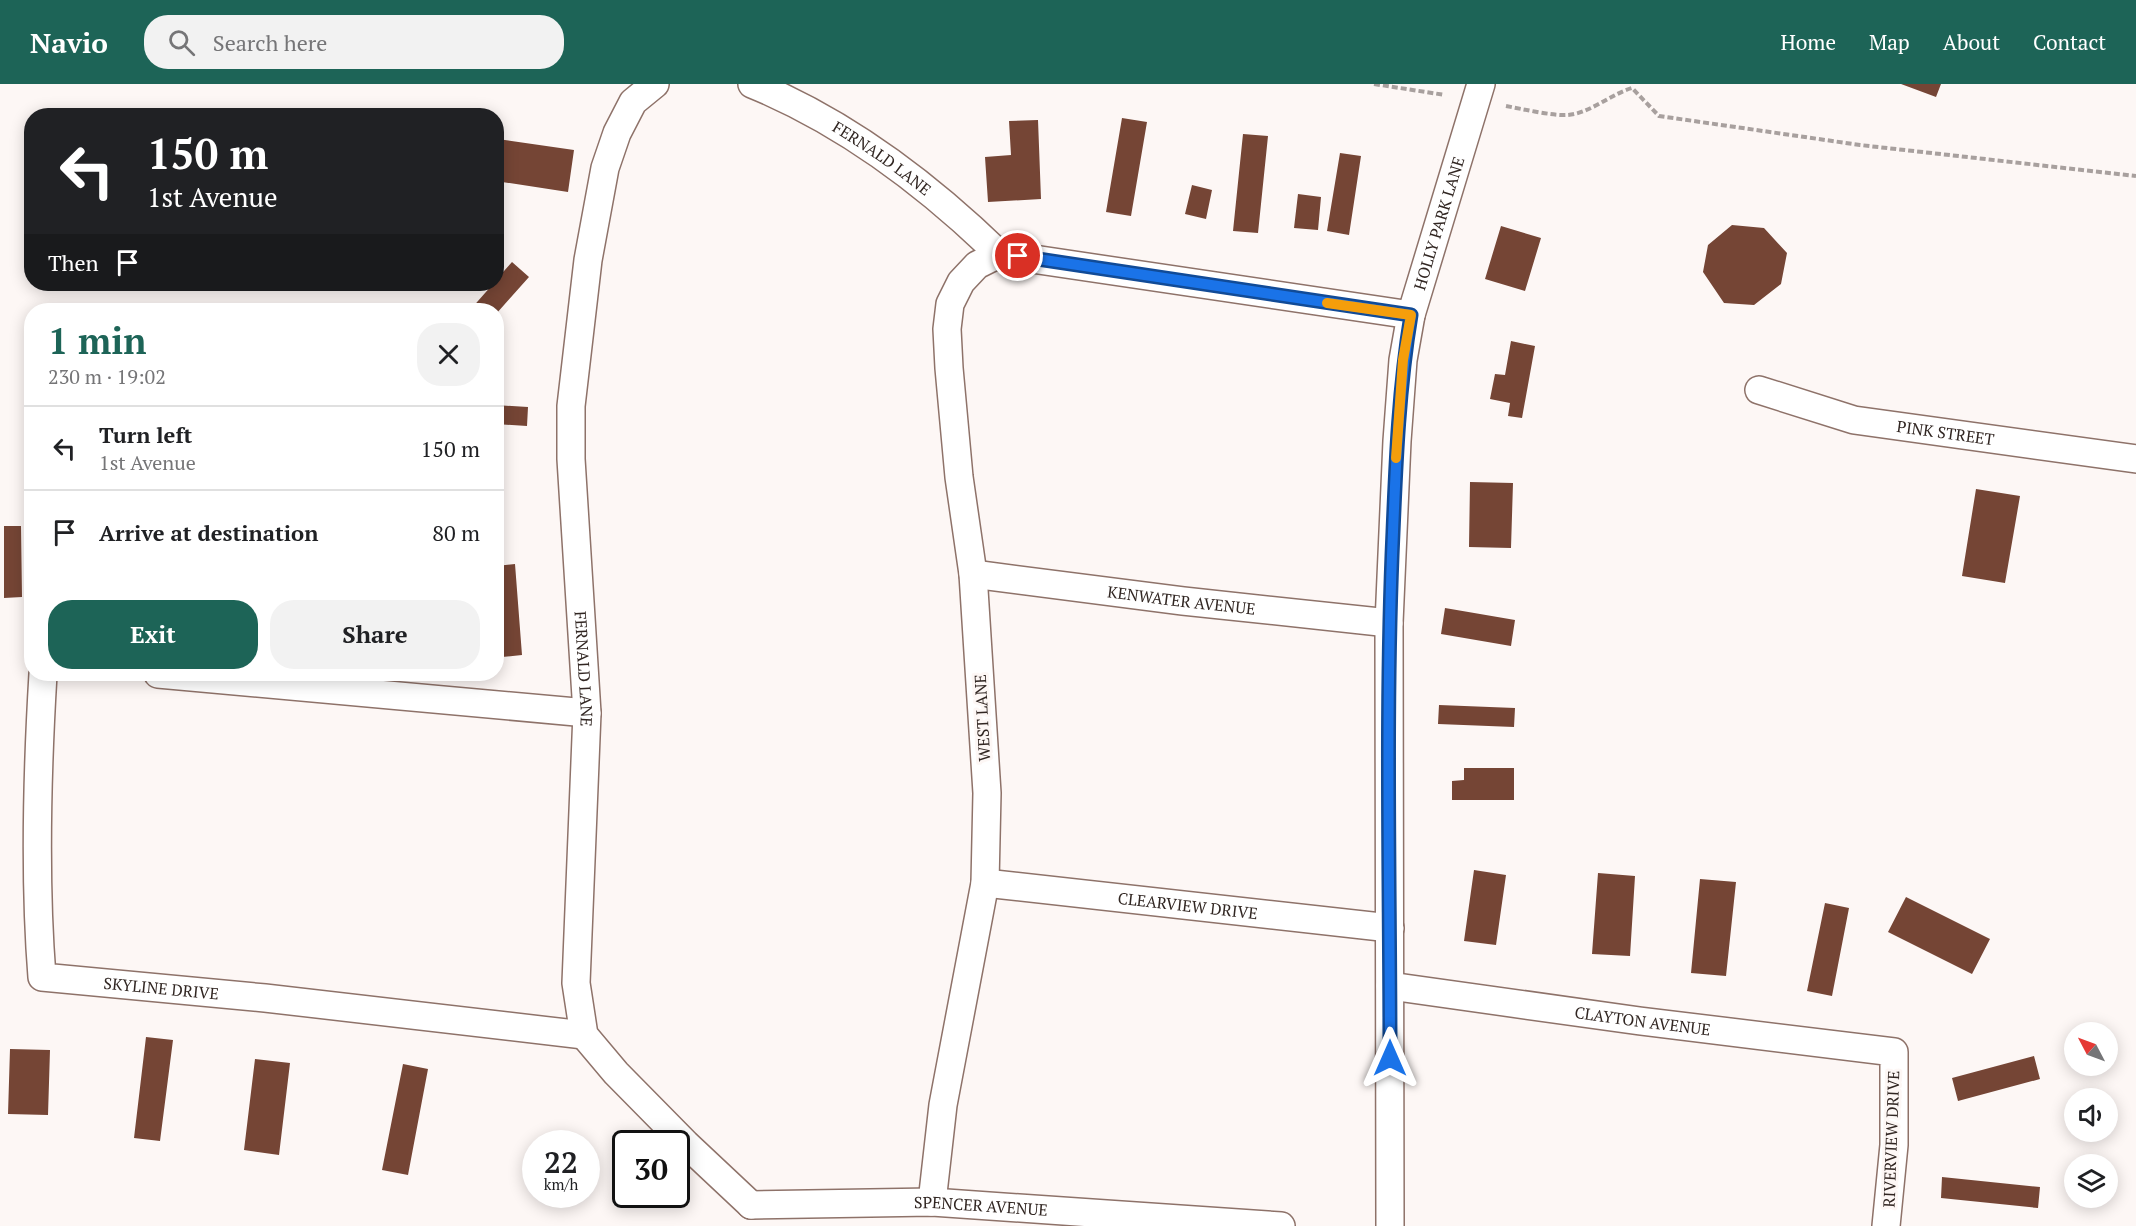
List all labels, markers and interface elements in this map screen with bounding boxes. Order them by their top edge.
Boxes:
search box [144,15,564,69]
text: Navio [30,24,108,61]
icon: search [165,26,198,59]
text: Search here [213,28,327,57]
text: Home [1780,28,1836,56]
text: Map [1869,28,1910,56]
text: About [1943,28,2000,56]
text: Contact [2033,28,2106,56]
street label: FERNALD LANE [829,116,936,200]
text: 150 m [147,125,268,181]
icon: left [48,132,126,210]
street label: HOLLY PARK LANE [1408,154,1469,293]
text: 1st Avenue [147,179,278,215]
pin [992,230,1043,281]
icon: arrive [1001,239,1034,272]
icon: arrive [111,246,144,279]
text: Then [48,248,99,277]
text: 1 min [48,317,146,364]
button: close [417,323,480,386]
text: 230 m · 19:02 [48,363,166,390]
street label: PINK STREET [1895,415,1996,450]
text: Turn left [99,420,192,449]
icon: left [48,432,81,465]
text: 150 m [420,434,480,463]
text: 1st Avenue [99,449,196,476]
icon: arrive [48,516,81,549]
text: Arrive at destination [99,518,318,547]
text: 80 m [432,518,480,547]
street label: KENWATER AVENUE [1106,580,1256,620]
button: Exit [48,600,258,669]
button: Share [270,600,480,669]
street label: FERNALD LANE [570,610,598,727]
street label: WEST LANE [969,674,995,762]
street label: CLEARVIEW DRIVE [1117,887,1259,924]
street label: SKYLINE DRIVE [103,972,220,1005]
street label: CLAYTON AVENUE [1573,1001,1712,1041]
north arrow [2064,1022,2118,1076]
map controls [2064,1022,2118,1208]
position arrow [1358,1026,1422,1090]
street label: RIVERVIEW DRIVE [1878,1070,1904,1208]
button: sound [2064,1088,2118,1142]
speed limit sign: 30 [612,1130,690,1208]
text: 22 [544,1142,578,1182]
button: layers [2064,1154,2118,1208]
text: km/h [544,1174,578,1194]
street label: SPENCER AVENUE [914,1191,1048,1221]

